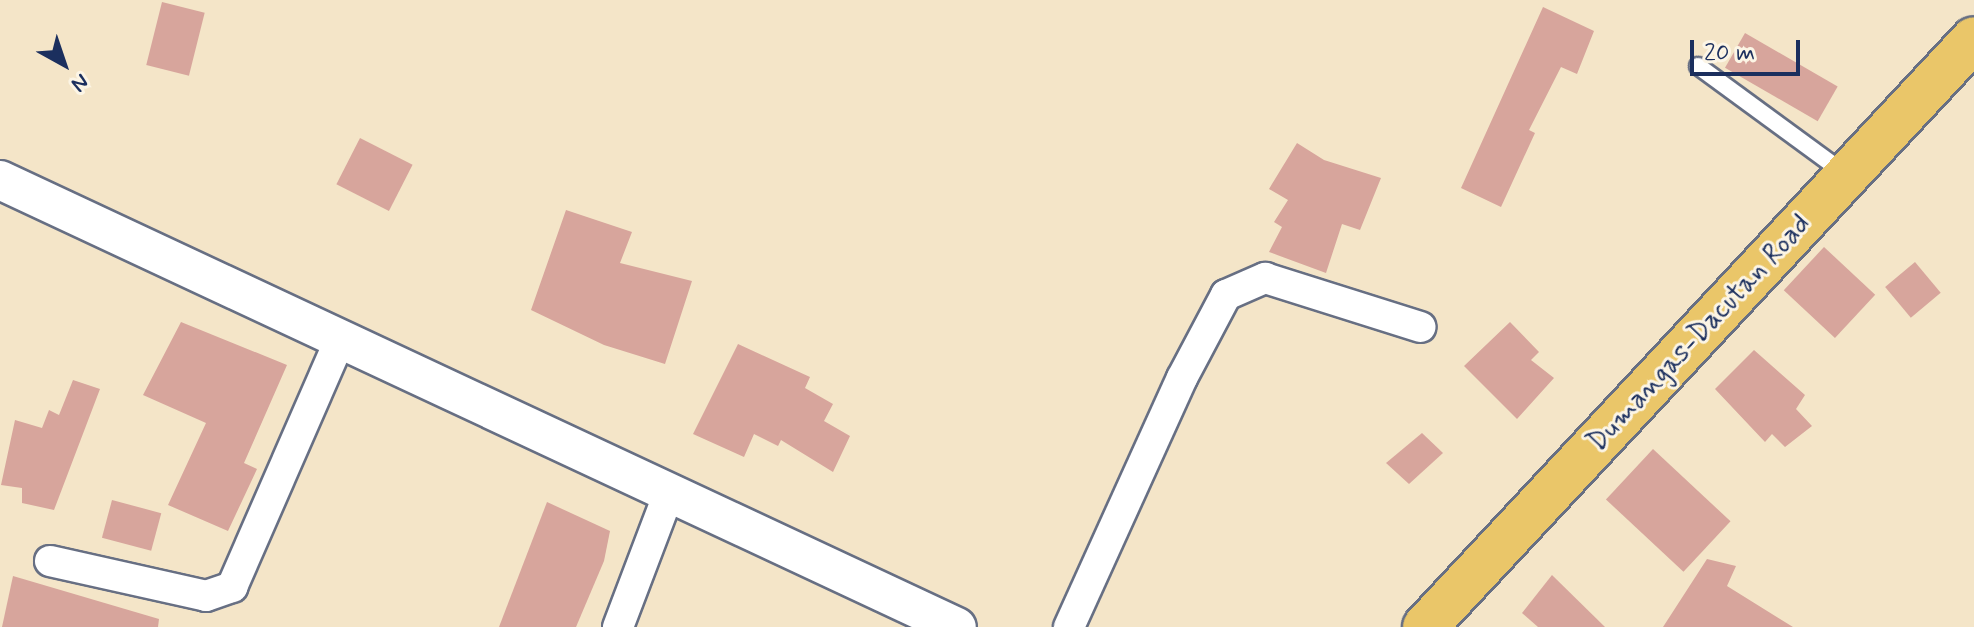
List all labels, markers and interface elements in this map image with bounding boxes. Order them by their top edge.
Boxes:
north arrow [24,24,104,104]
scale bar [1694,24,1804,74]
text: 20 m [1704,38,1755,69]
text: N [65,67,94,98]
street label: Dumangas-Dacutan Road [1581,209,1819,459]

